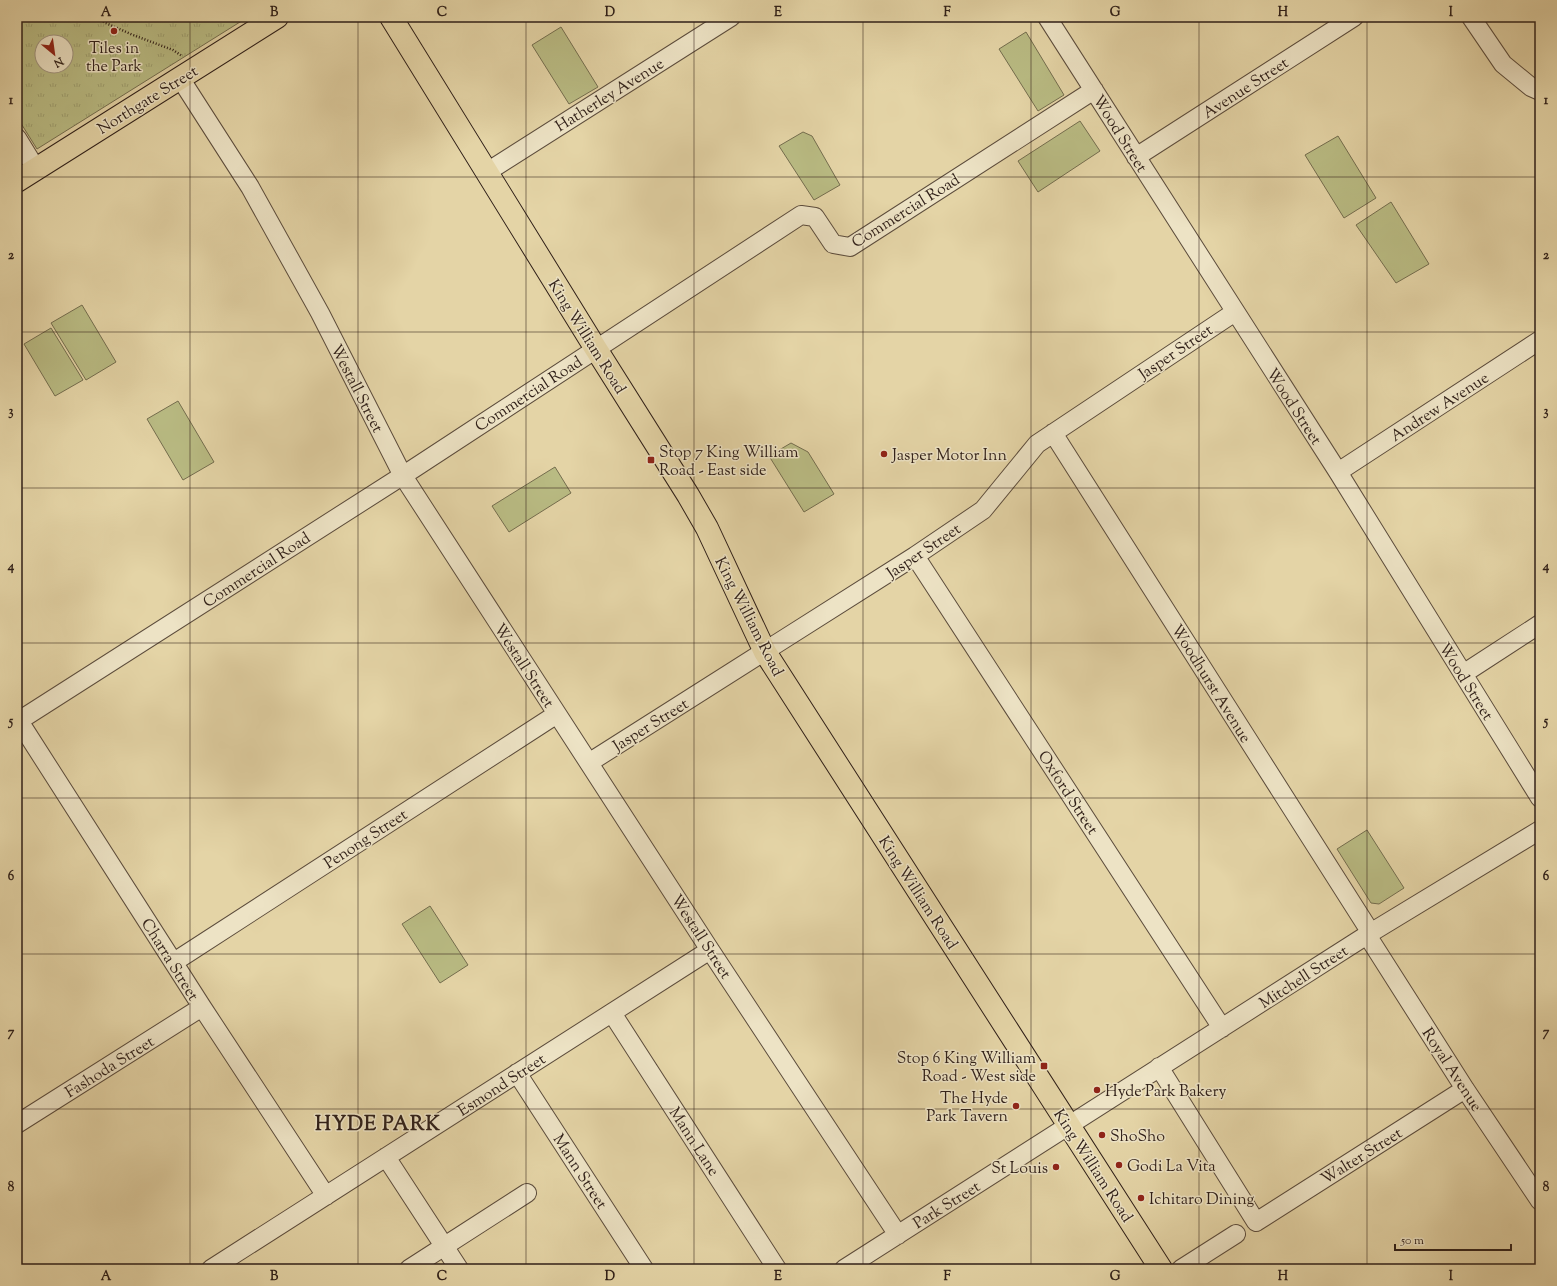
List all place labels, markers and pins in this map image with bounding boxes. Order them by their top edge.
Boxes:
marker: Tiles in the Park [109,26,119,36]
place label: Tiles in the Park [86,38,142,79]
place label: Stop 7 King William Road - East side [659,442,798,483]
place label: Jasper Motor Inn [891,445,1008,468]
marker: Jasper Motor Inn [879,449,889,459]
marker: Stop 7 King William Road - East side [646,455,656,465]
place label: Stop 6 King William Road - West side [897,1048,1036,1089]
marker: Stop 6 King William Road - West side [1039,1061,1049,1071]
place label: Hyde Park Bakery [1105,1081,1226,1104]
marker: Hyde Park Bakery [1092,1085,1102,1095]
place label: The Hyde Park Tavern [926,1088,1009,1129]
marker: The Hyde Park Tavern [1011,1101,1021,1111]
place label: ShoSho [1110,1126,1165,1149]
marker: ShoSho [1097,1130,1107,1140]
place label: Godi La Vita [1127,1156,1216,1179]
place label: St Louis [991,1158,1048,1181]
marker: Godi La Vita [1114,1160,1124,1170]
marker: St Louis [1051,1162,1061,1172]
place label: Ichitaro Dining [1149,1189,1255,1212]
marker: Ichitaro Dining [1136,1193,1146,1203]

